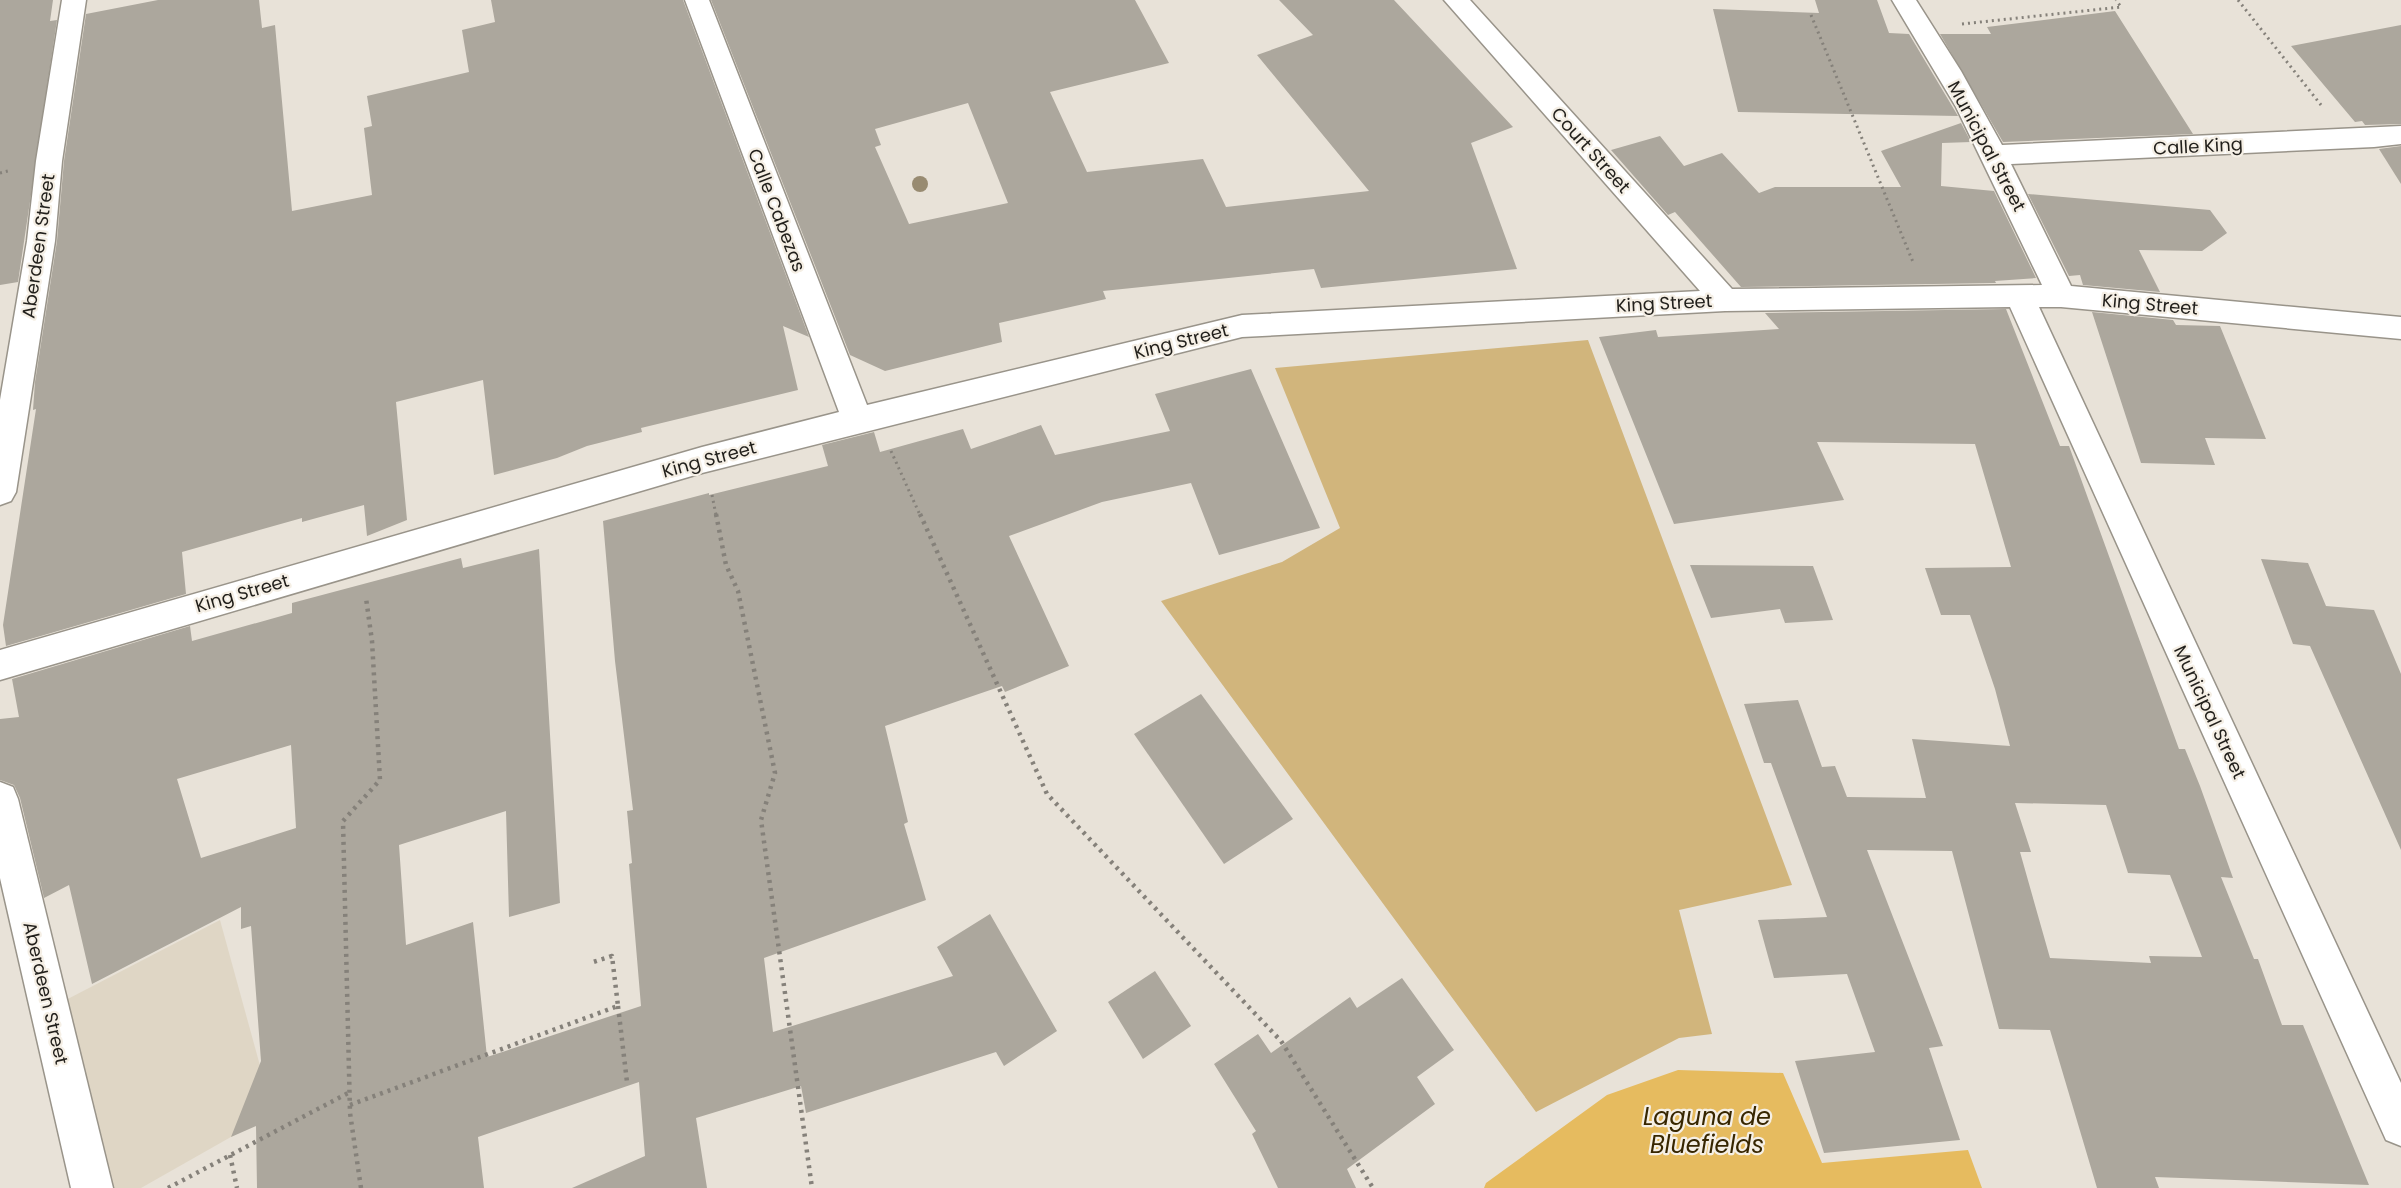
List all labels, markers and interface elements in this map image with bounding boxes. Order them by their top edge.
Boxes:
street label: Municipal Street [1942,76,2032,216]
street label: Court Street [1546,102,1636,198]
street label: Calle King [2153,131,2243,161]
street label: Calle Cabezas [742,145,812,275]
street label: Aberdeen Street [15,172,61,320]
street label: King Street [2101,287,2199,321]
street label: King Street [1615,288,1713,318]
street label: King Street [1131,317,1231,365]
street label: King Street [659,434,759,484]
street label: King Street [192,568,292,618]
street label: Municipal Street [2168,641,2252,783]
street label: Aberdeen Street [17,919,75,1067]
water label: Laguna de Bluefields [1643,1100,1771,1161]

